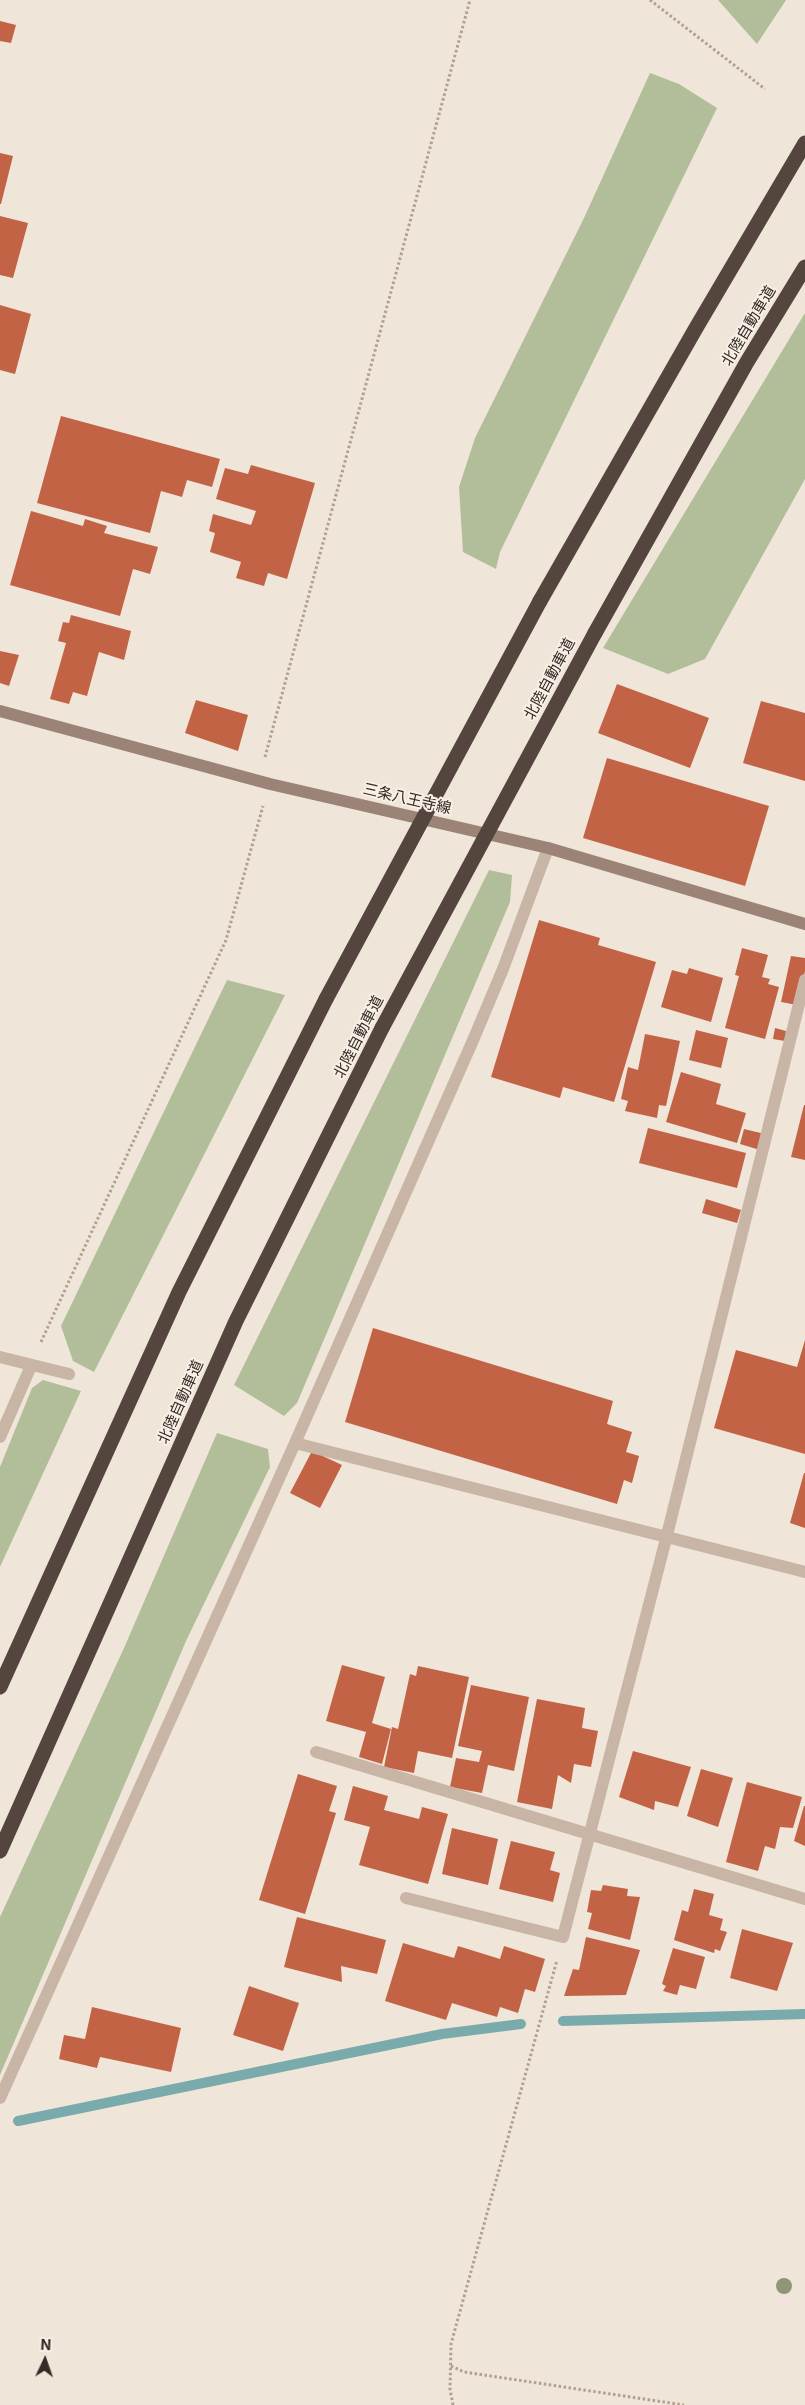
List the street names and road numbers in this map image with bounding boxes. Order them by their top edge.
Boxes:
street label: 北陸自動車道 [718,283,780,369]
street label: 北陸自動車道 [521,635,579,723]
street label: 三条八王寺線 [361,780,453,818]
street label: 北陸自動車道 [331,993,387,1081]
street label: 北陸自動車道 [154,1357,208,1447]

